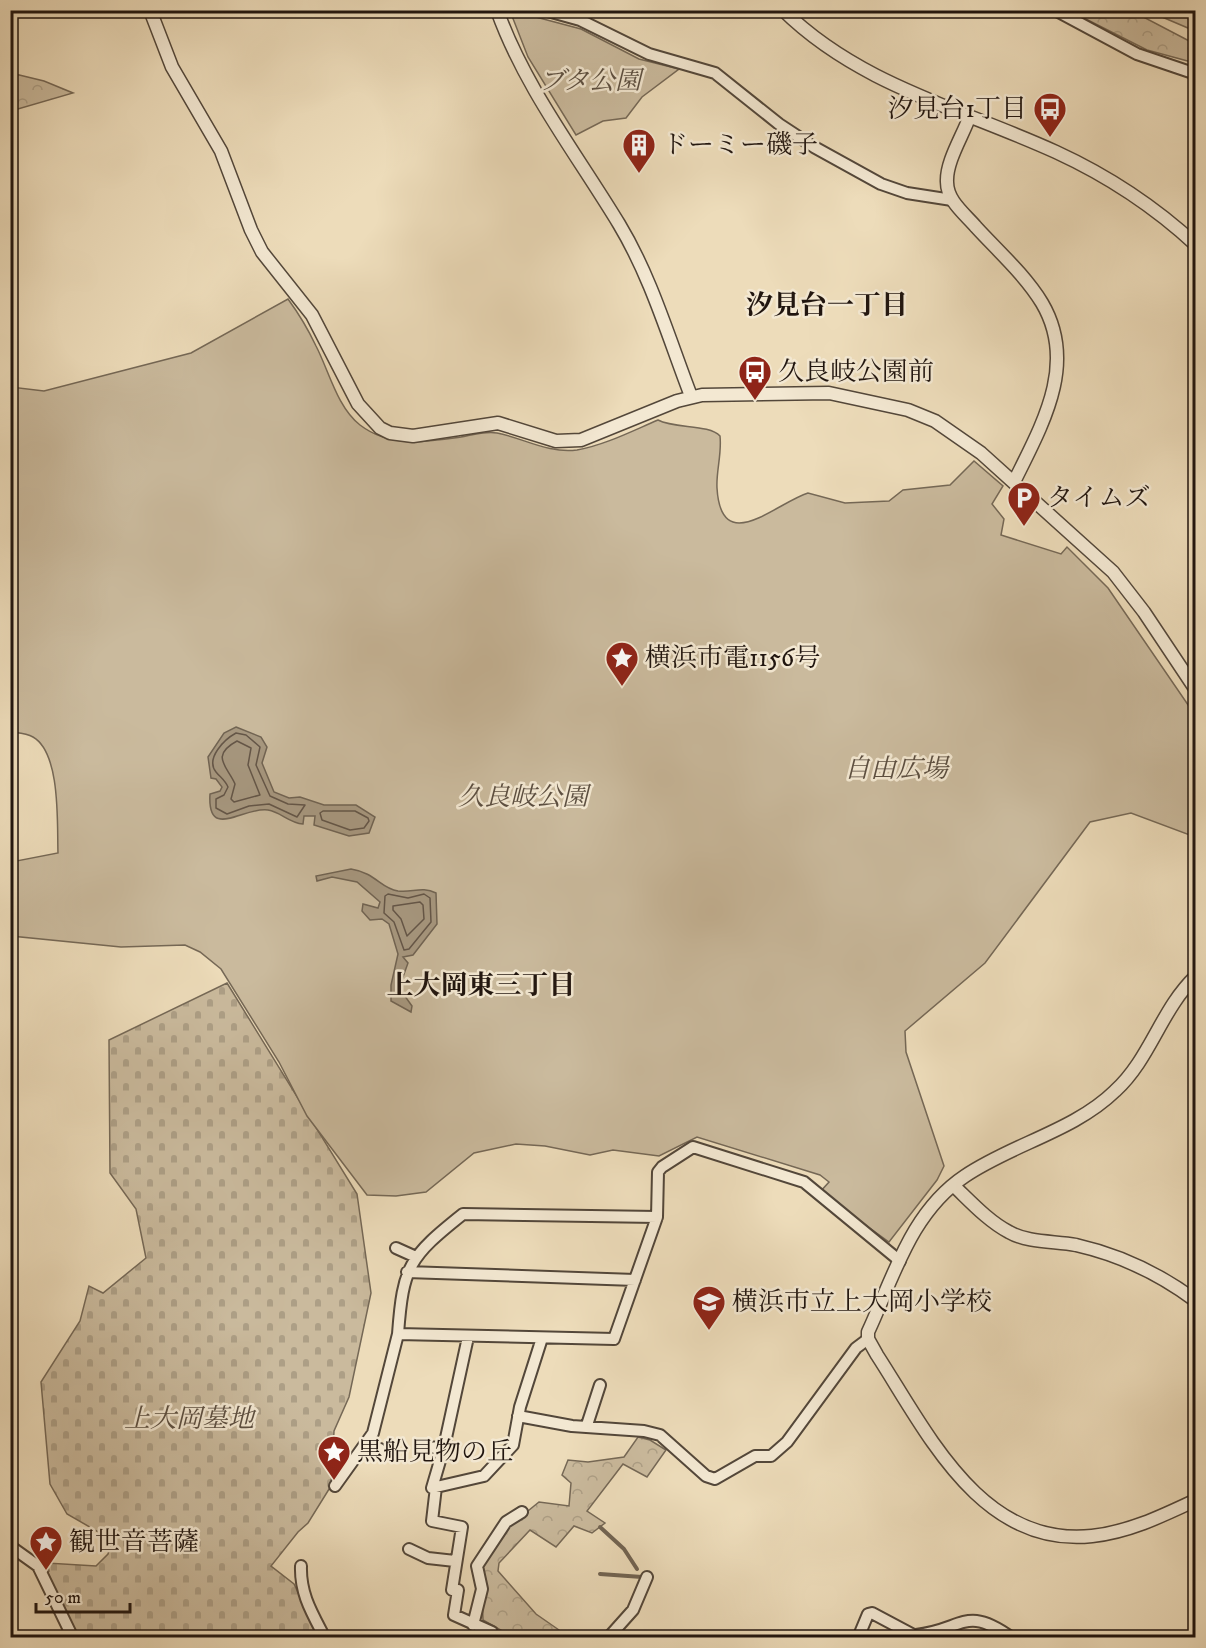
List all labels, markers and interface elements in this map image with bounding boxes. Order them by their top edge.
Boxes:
park label: ブタ公園 [539,65,645,98]
bus stop icon: 汐見台1丁目 [1032,91,1068,138]
place label: 汐見台1丁目 [887,93,1027,126]
building icon: ドーミー磯子 [621,127,657,174]
place label: ドーミー磯子 [662,129,818,162]
district label: 汐見台一丁目 [746,289,908,323]
bus stop icon: 久良岐公園前 [737,354,773,401]
place label: 久良岐公園前 [778,356,934,389]
parking icon: タイムズ [1006,480,1042,527]
place label: タイムズ [1047,482,1150,515]
place icon: 横浜市電1156号 [604,640,640,687]
place label: 横浜市電1156号 [645,642,820,675]
park label: 自由広場 [844,753,950,786]
park label: 久良岐公園 [458,781,592,814]
district label: 上大岡東三丁目 [387,969,576,1003]
school or university icon: 横浜市立上大岡小学校 [691,1284,727,1331]
place label: 横浜市立上大岡小学校 [732,1286,992,1319]
park label: 上大岡墓地 [124,1403,257,1436]
place icon: 黒船見物の丘 [316,1434,352,1481]
place label: 黒船見物の丘 [357,1436,513,1469]
place icon: 観世音菩薩 [28,1524,64,1571]
place label: 観世音菩薩 [69,1526,199,1559]
scale bar [36,1576,130,1614]
text: 50 m [45,1587,81,1609]

